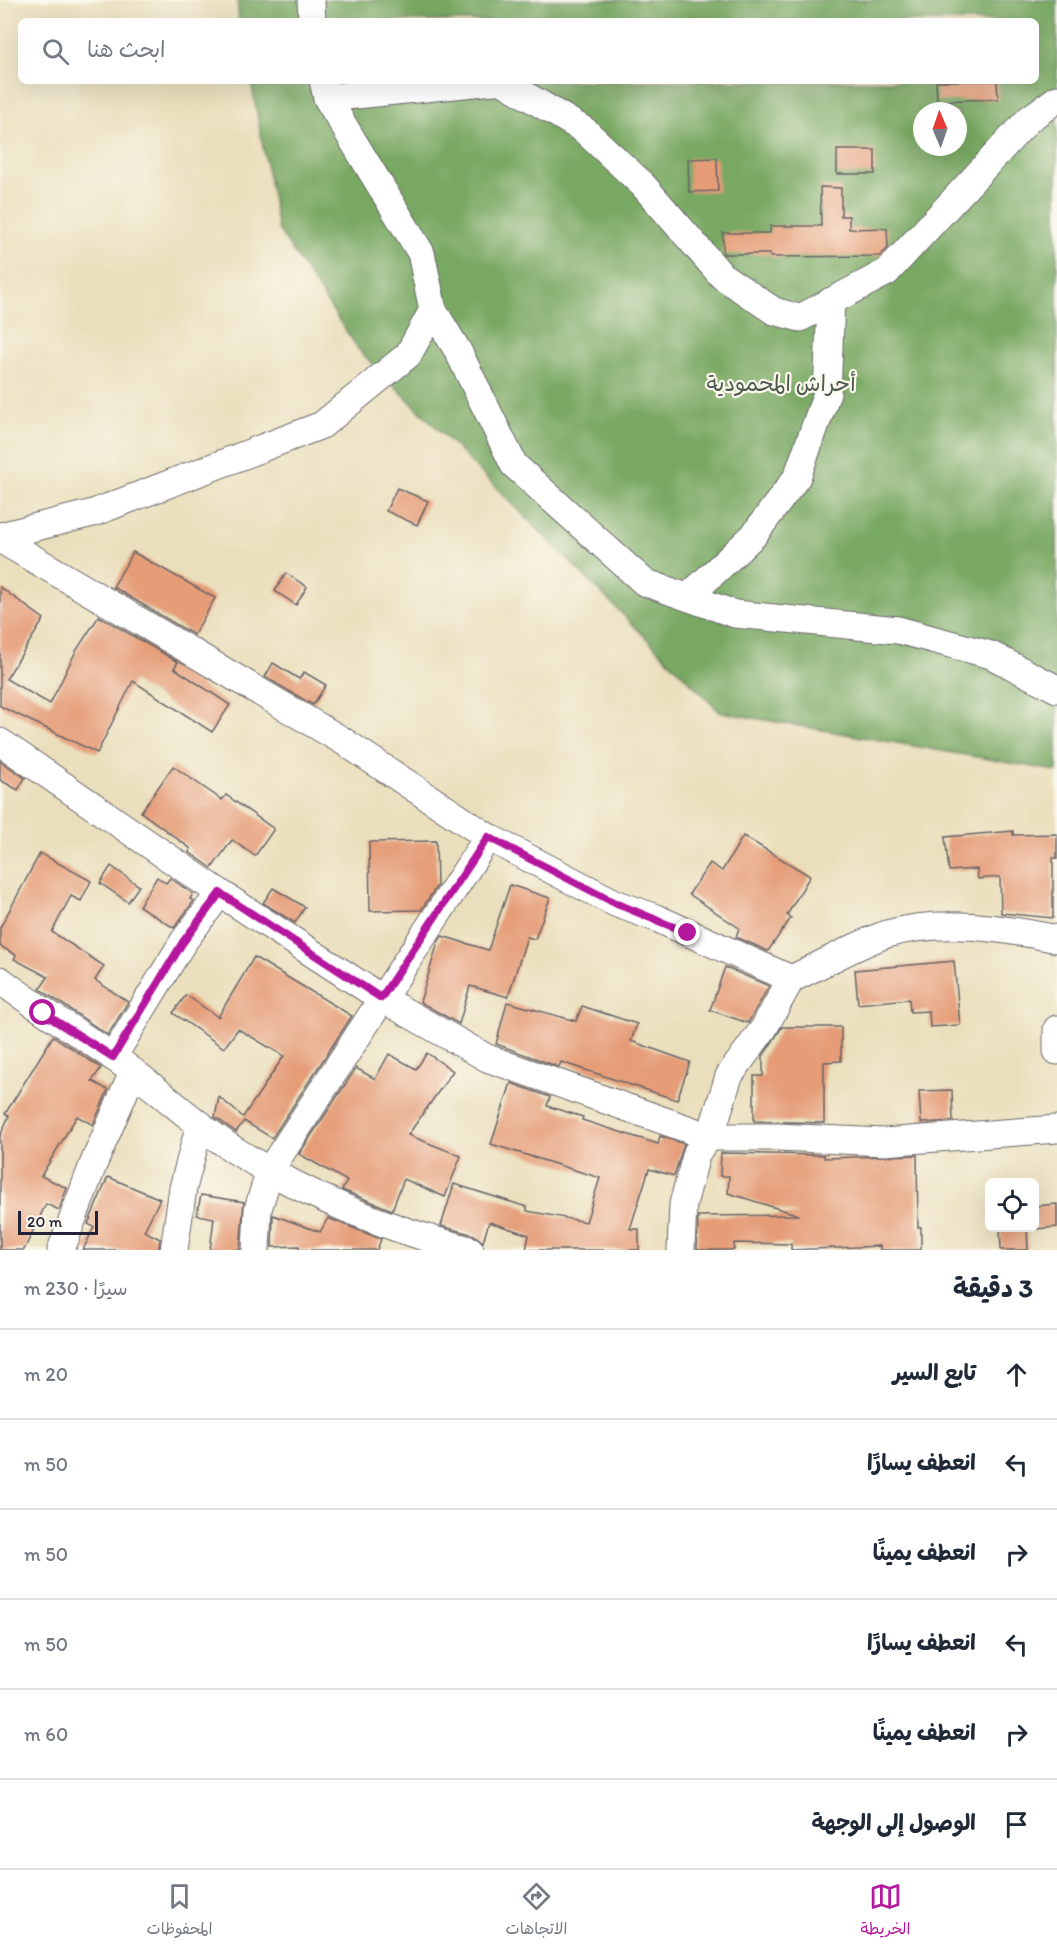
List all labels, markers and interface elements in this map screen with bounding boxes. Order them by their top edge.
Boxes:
search box [18,18,1039,84]
icon: search [39,35,72,68]
text: ابحث هنا [87,36,166,63]
north arrow [913,102,967,156]
park label: أحراش المحمودية [706,370,856,397]
route end [674,919,700,945]
route start [29,999,55,1025]
map controls [985,1178,1039,1232]
button: locate [985,1178,1039,1232]
scale bar [18,1208,98,1236]
text: 20 m [27,1212,62,1231]
text: 3 دقيقة [953,1272,1033,1304]
text: سيرًا · 230 m [24,1276,128,1300]
icon: ahead [1000,1358,1033,1391]
text: تابع السير [893,1359,976,1386]
text: 20 m [24,1362,68,1386]
icon: left [1000,1448,1033,1481]
text: انعطف يسارًا [867,1449,976,1476]
text: 50 m [24,1452,68,1476]
icon: right [1000,1538,1033,1571]
text: انعطف يمينًا [873,1539,976,1566]
text: 50 m [24,1542,68,1566]
icon: left [1000,1628,1033,1661]
text: انعطف يسارًا [867,1629,976,1656]
text: 50 m [24,1632,68,1656]
icon: right [1000,1718,1033,1751]
text: انعطف يمينًا [873,1719,976,1746]
text: 60 m [24,1722,68,1746]
icon: arrive [1000,1808,1033,1841]
text: الوصول إلى الوجهة [811,1809,976,1836]
tab: المحفوظات [147,1880,212,1943]
tab: الاتجاهات [506,1880,567,1943]
tab: الخريطة [861,1880,910,1943]

